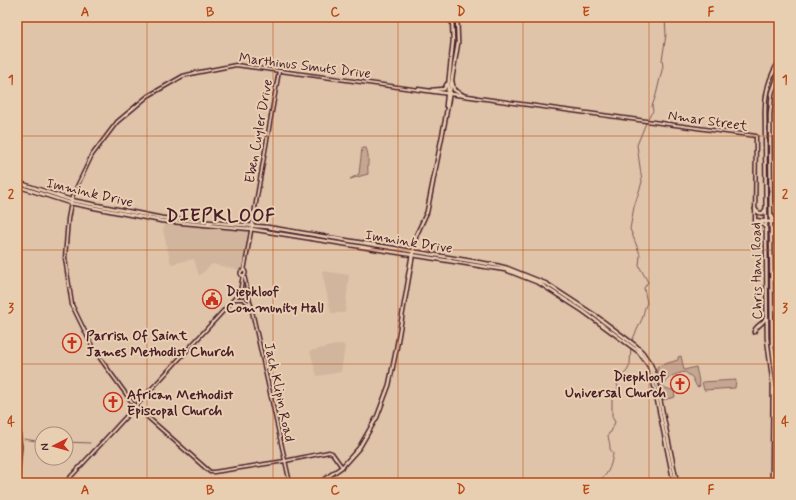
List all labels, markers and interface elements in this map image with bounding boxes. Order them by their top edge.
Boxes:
text: A [81,4,89,21]
text: B [206,4,215,21]
text: C [330,4,340,21]
text: D [457,4,466,21]
text: E [582,4,590,21]
text: F [708,4,715,21]
street label: Marthinus Smuts Drive [238,49,372,83]
text: 1 [8,72,14,89]
text: 1 [782,72,788,89]
street label: Eben Cuyler Drive [241,78,277,185]
street label: Nmar Street [667,106,750,136]
street label: Immink Drive [45,174,135,212]
text: 2 [8,186,15,203]
text: 2 [782,186,789,203]
district label: DIEPKLOOF [166,204,276,228]
street label: Chris Hani Road [747,222,767,320]
street label: Immink Drive [364,226,454,258]
place label: Diepkloof Community Hall [226,283,324,317]
public building icon: Diepkloof Community Hall [201,288,223,310]
text: 3 [8,300,14,317]
text: 3 [782,300,788,317]
place label: Parrish Of Saint James Methodist Church [86,327,235,361]
church icon: Parrish Of Saint James Methodist Church [61,332,83,354]
street label: Jack Klipin Road [260,341,298,444]
place label: Diepkloof Universal Church [565,368,667,402]
church icon: Diepkloof Universal Church [669,373,691,395]
place label: African Methodist Episcopal Church [127,386,234,420]
church icon: African Methodist Episcopal Church [102,391,124,413]
text: 4 [7,414,15,431]
text: 4 [781,414,789,431]
north arrow [34,426,74,466]
text: N [38,443,52,451]
text: A [81,482,89,499]
text: B [206,482,215,499]
text: C [330,482,340,499]
text: D [457,482,466,499]
text: E [582,482,590,499]
text: F [708,482,715,499]

